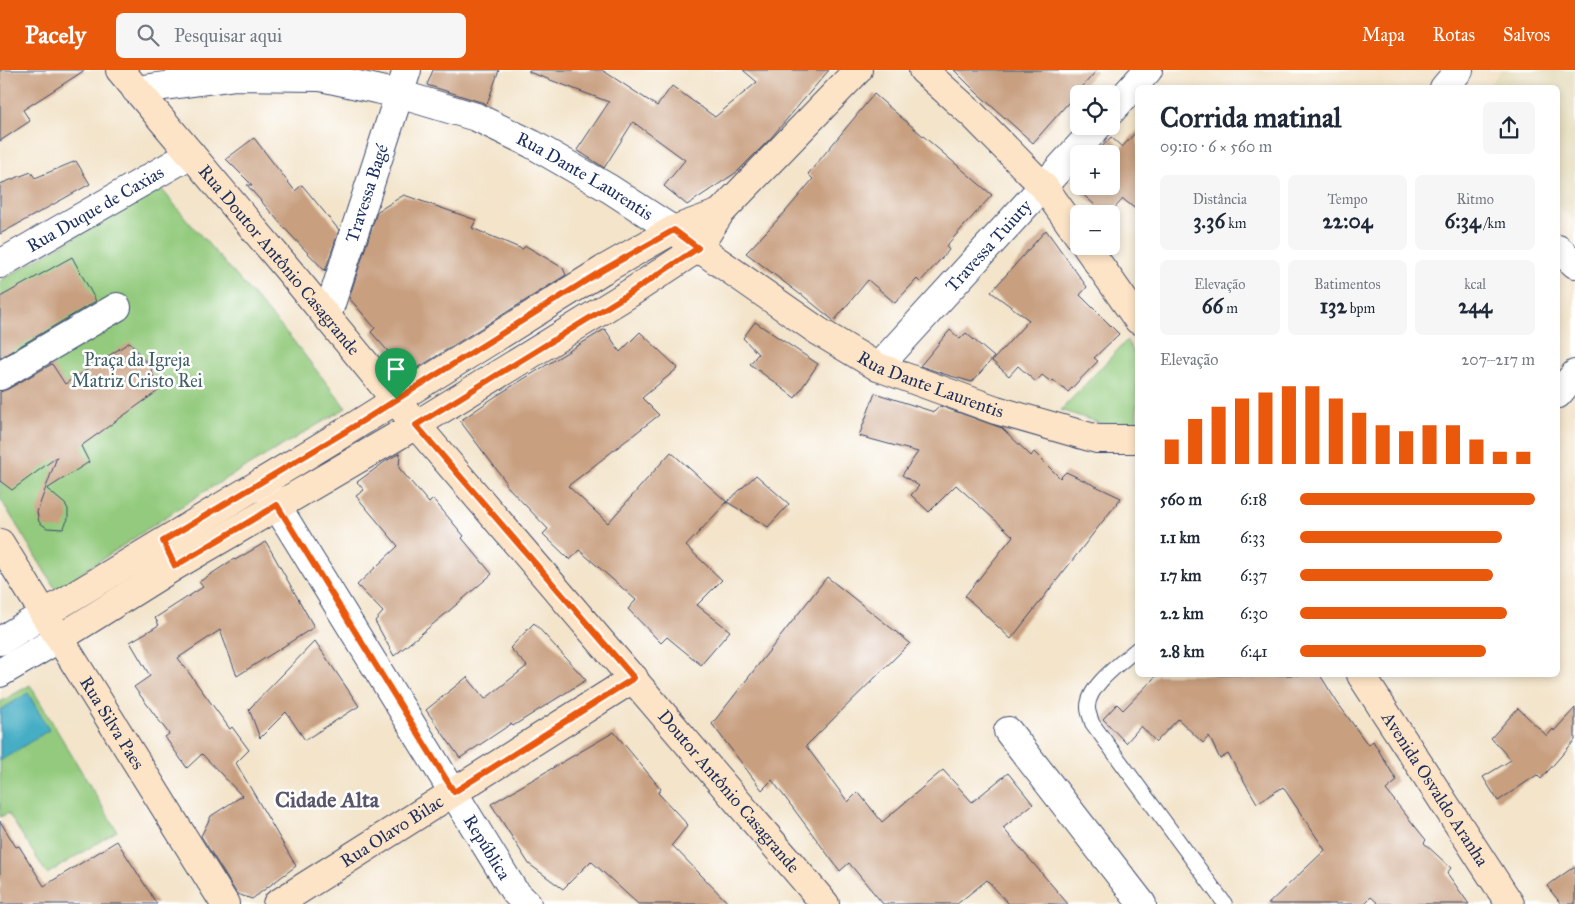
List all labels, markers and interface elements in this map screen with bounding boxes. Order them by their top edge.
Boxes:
search box [116,13,466,58]
text: Pacely [25,20,86,50]
icon: search [134,21,162,49]
text: Pesquisar aqui [174,24,282,47]
text: Mapa [1362,24,1405,46]
text: Rotas [1433,24,1475,46]
text: Salvos [1503,24,1550,46]
map controls [1070,85,1120,255]
button: locate [1070,85,1120,135]
text: Corrida matinal [1160,100,1341,135]
button: share [1483,102,1535,154]
street label: Rua Dante Laurentis [513,127,657,225]
text: 09:10 · 6 × 560 m [1160,137,1272,156]
street label: Travessa Bagé [341,141,393,245]
button: + [1070,145,1120,195]
street label: Rua Doutor Antônio Casagrande [194,160,365,360]
street label: Rua Duque de Caxias [23,161,168,257]
text: Distância [1193,191,1247,208]
text: Tempo [1327,191,1368,208]
text: Ritmo [1456,191,1494,208]
street label: Travessa Tuiuty [941,195,1037,297]
button: − [1070,205,1120,255]
text: 3.36 [1193,208,1225,234]
text: 22:04 [1323,208,1372,234]
text: 6:34 [1445,208,1481,234]
text: km [1225,215,1246,232]
text: /km [1481,215,1506,232]
text: Elevação [1194,276,1245,293]
text: Batimentos [1314,276,1381,293]
text: kcal [1464,276,1486,293]
text: 66 [1202,293,1223,319]
text: 132 [1320,293,1347,319]
text: 244 [1458,293,1492,319]
text: m [1223,300,1238,317]
text: bpm [1347,300,1375,317]
street label: Rua Dante Laurentis [853,346,1006,423]
pin [375,348,417,399]
park label: Praça da Igreja Matriz Cristo Rei [71,349,203,392]
text: Elevação [1160,350,1218,369]
text: 207–217 m [1461,350,1535,369]
icon: arrive [382,355,410,383]
text: 560 m [1160,490,1202,509]
text: 6:18 [1240,490,1267,509]
text: 1.1 km [1160,528,1200,547]
text: 6:33 [1240,528,1265,547]
text: 1.7 km [1160,566,1202,585]
text: 6:37 [1240,566,1267,585]
text: 2.2 km [1160,604,1204,623]
text: 6:30 [1240,604,1268,623]
text: 2.8 km [1160,642,1204,661]
text: 6:41 [1240,642,1267,661]
street label: Rua Silva Paes [75,672,149,773]
street label: Doutor Antônio Casagrande [653,705,805,877]
street label: Avenida Osvaldo Aranha [1376,707,1494,871]
district label: Cidade Alta [275,786,380,813]
street label: Rua Olavo Bilac [336,790,448,872]
street label: República [459,811,516,884]

